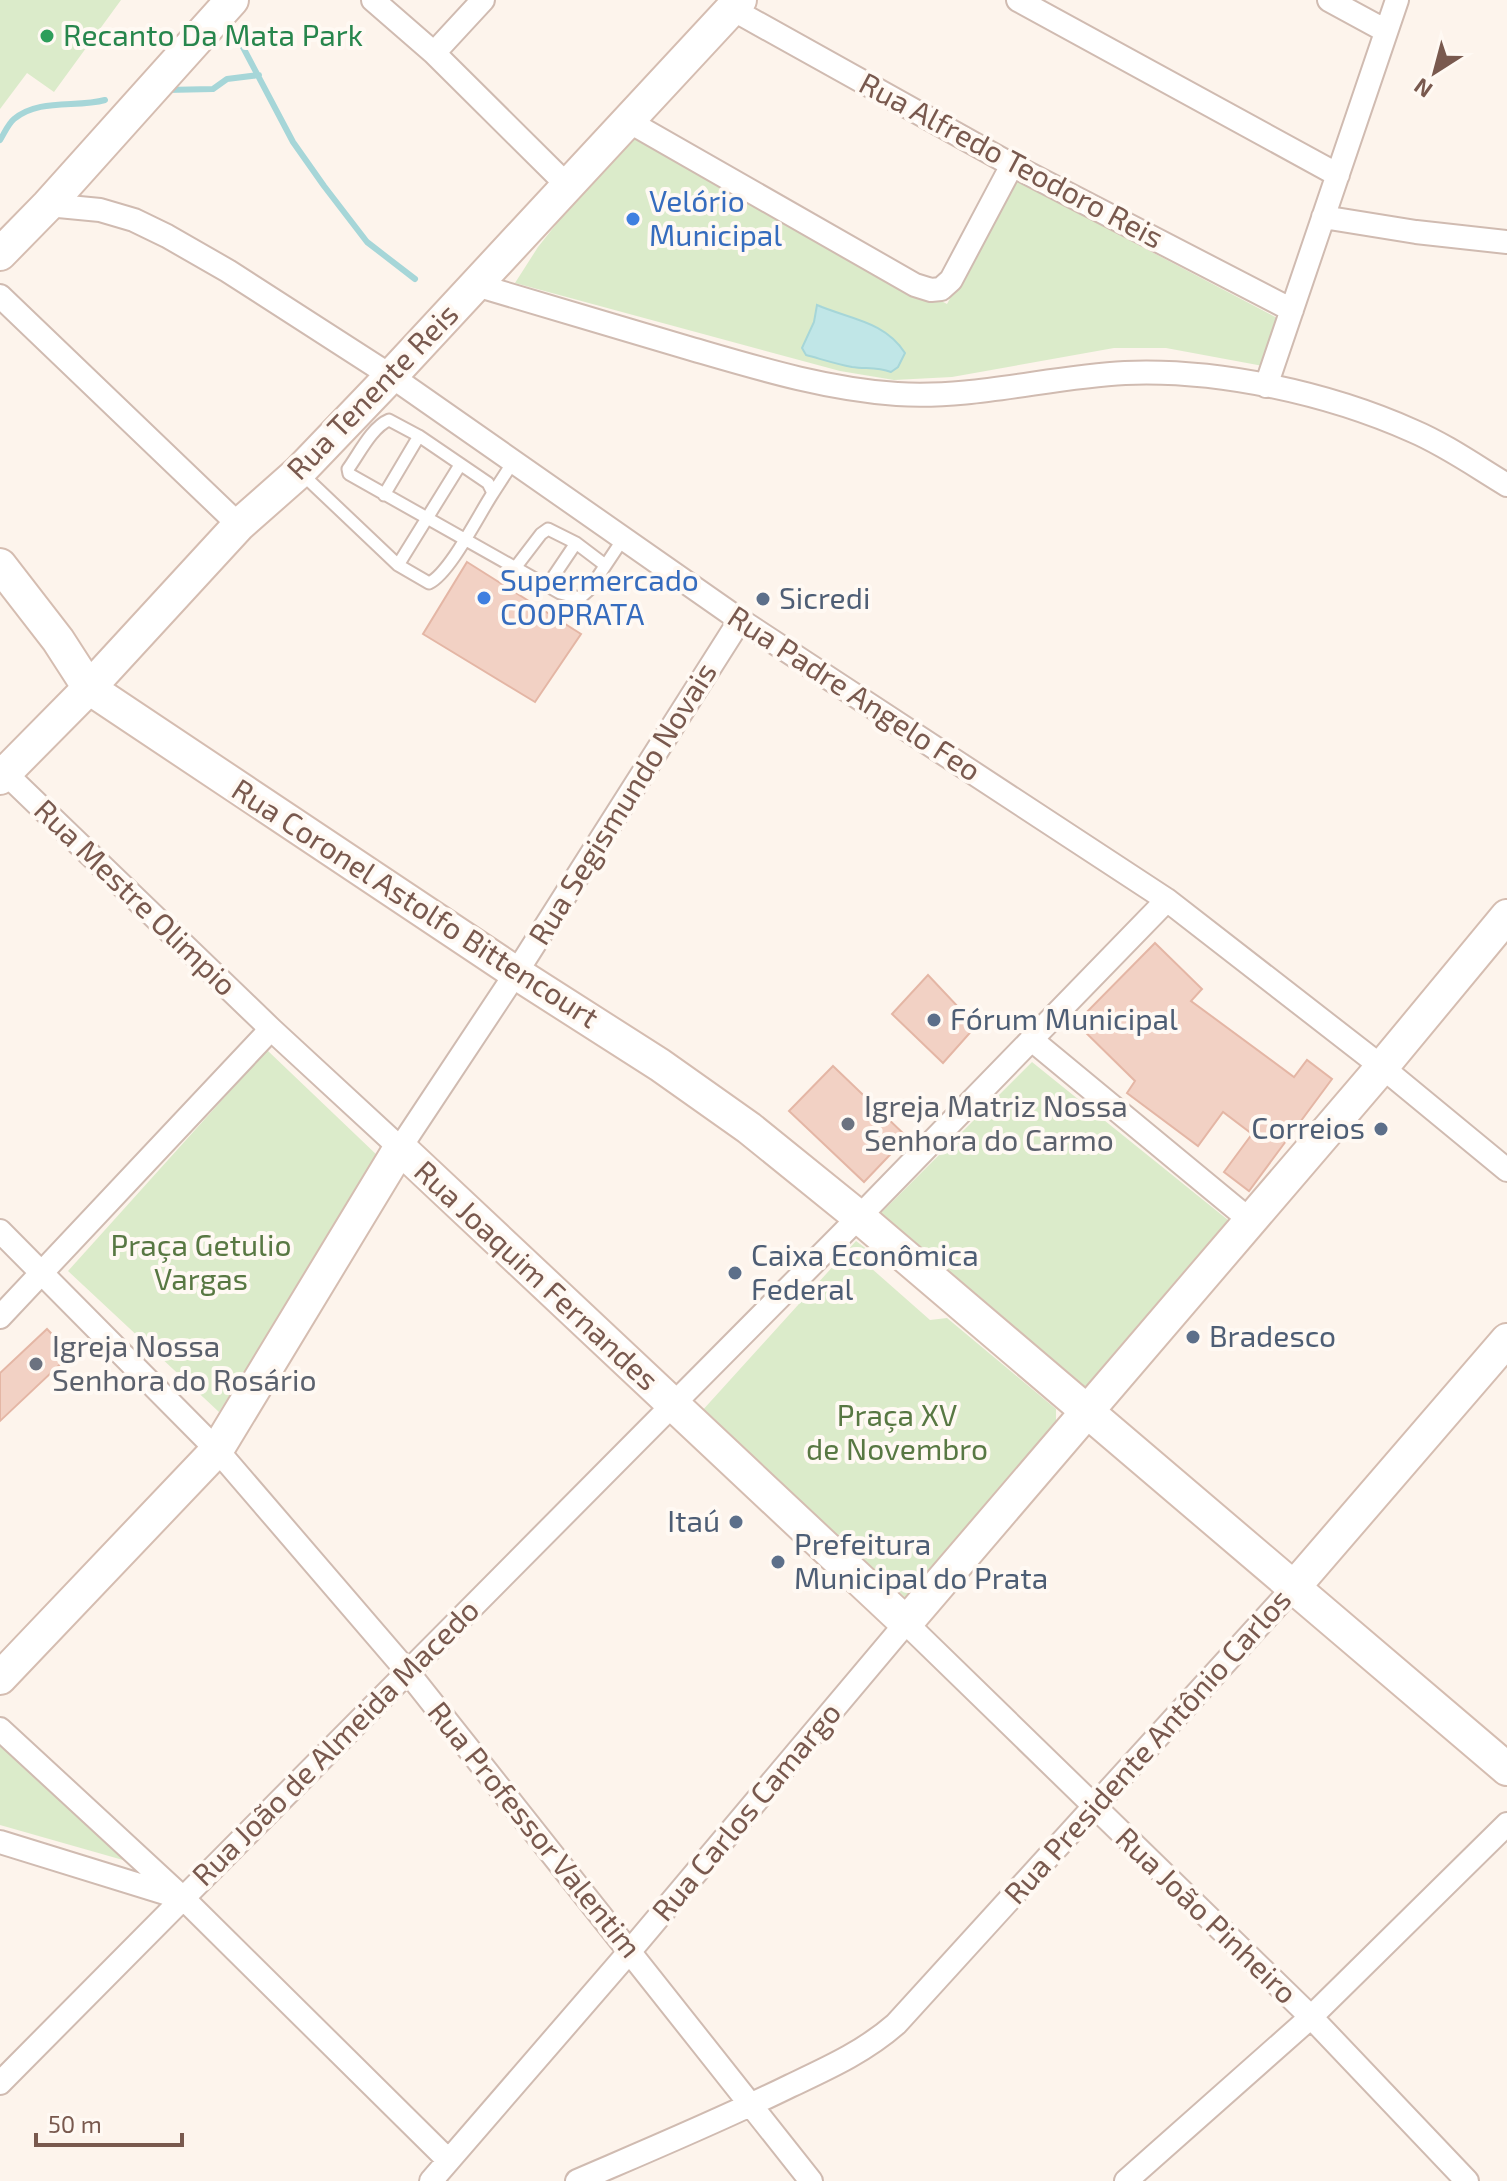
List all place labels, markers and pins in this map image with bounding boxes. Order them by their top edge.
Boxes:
place label: Recanto Da Mata Park [63,16,363,52]
marker: Recanto Da Mata Park [38,27,56,45]
place label: Velório Municipal [649,182,782,252]
marker: Velório Municipal [624,210,642,228]
place label: Supermercado COOPRATA [500,561,699,631]
place label: Sicredi [779,579,870,615]
marker: Supermercado COOPRATA [475,589,493,607]
marker: Sicredi [754,590,772,608]
place label: Fórum Municipal [950,1000,1178,1036]
marker: Fórum Municipal [925,1011,943,1029]
place label: Igreja Matriz Nossa Senhora do Carmo [864,1087,1128,1157]
place label: Correios [1251,1109,1365,1145]
marker: Igreja Matriz Nossa Senhora do Carmo [839,1115,857,1133]
marker: Correios [1372,1120,1390,1138]
place label: Caixa Econômica Federal [751,1236,979,1306]
marker: Caixa Econômica Federal [726,1264,744,1282]
place label: Bradesco [1209,1317,1336,1353]
place label: Igreja Nossa Senhora do Rosário [52,1327,317,1397]
marker: Bradesco [1184,1328,1202,1346]
marker: Igreja Nossa Senhora do Rosário [27,1355,45,1373]
place label: Itaú [667,1502,720,1538]
marker: Itaú [727,1513,745,1531]
place label: Prefeitura Municipal do Prata [794,1525,1048,1595]
marker: Prefeitura Municipal do Prata [769,1553,787,1571]

